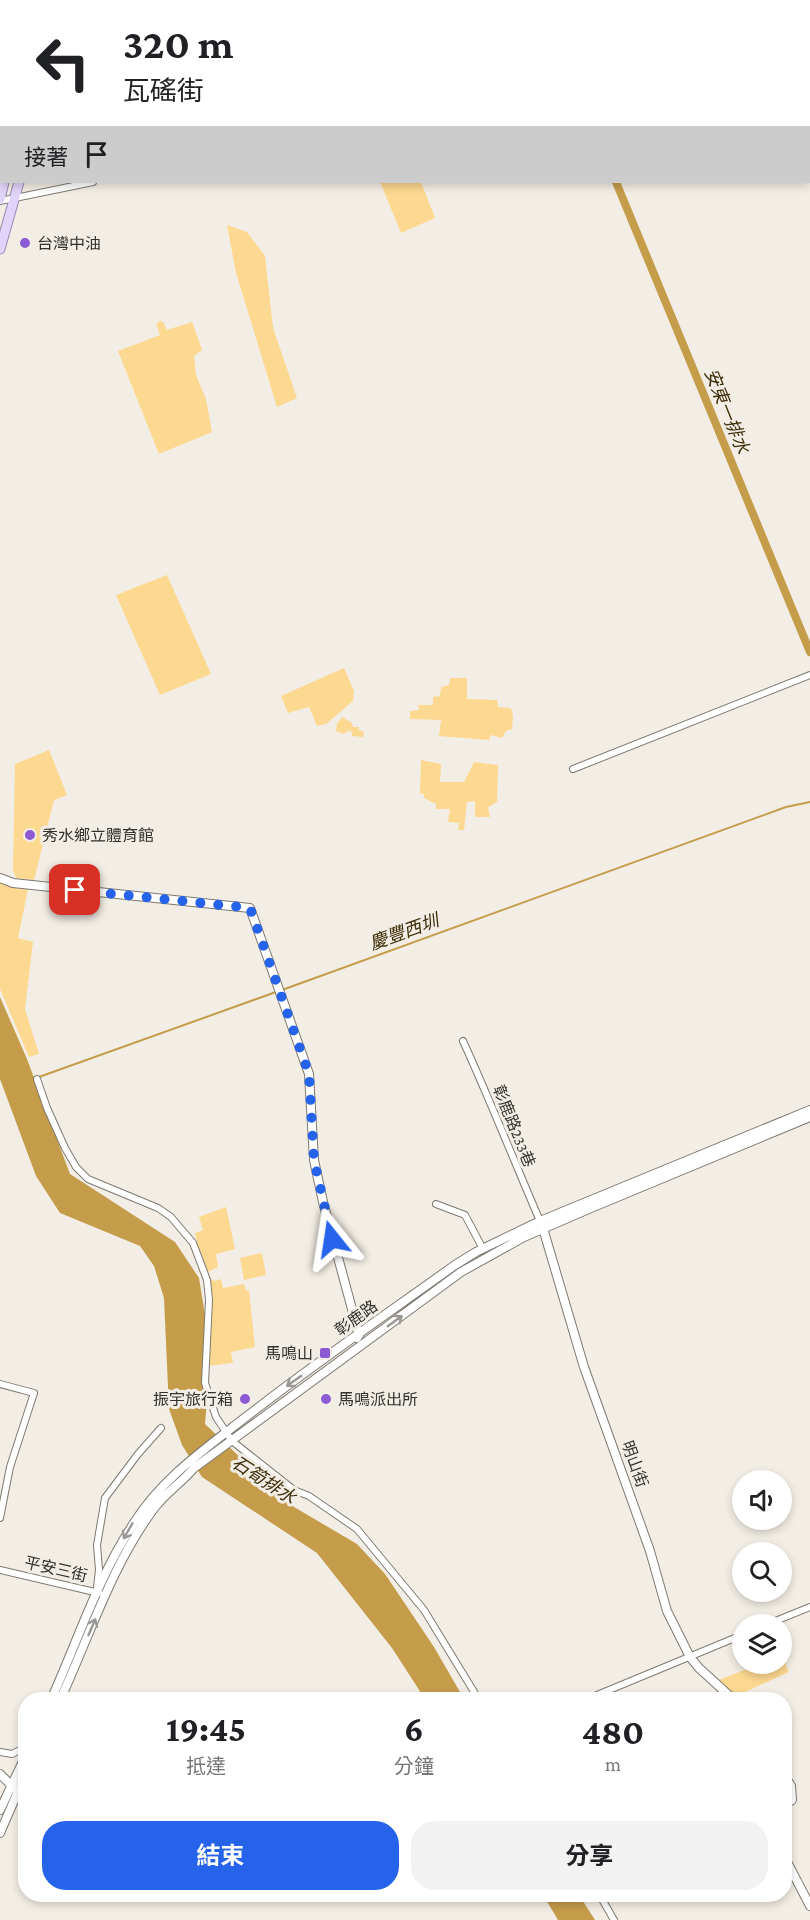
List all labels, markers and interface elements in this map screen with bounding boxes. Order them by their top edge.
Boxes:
text: 320 m [123,20,234,67]
icon: left [24,24,102,102]
text: 瓦磘街 [123,76,204,106]
icon: arrive [80,138,113,171]
text: 接著 [24,145,68,170]
place label: 台灣中油 [37,235,101,252]
marker: 台灣中油 [18,236,32,250]
water label: 安東一排水 [701,366,754,457]
place label: 秀水鄉立體育館 [42,827,154,844]
marker: 秀水鄉立體育館 [23,828,37,842]
pin [49,864,100,915]
icon: arrive [58,873,91,906]
water label: 慶豐西圳 [367,909,444,954]
street label: 彰鹿路233巷 [490,1083,538,1169]
position arrow [300,1207,364,1271]
street label: 彰鹿路 [332,1297,380,1339]
one-way arrow [386,1315,402,1327]
place label: 馬鳴山 [265,1345,313,1362]
marker: 馬鳴山 [318,1346,332,1360]
one-way arrow [287,1375,303,1387]
place label: 振宇旅行箱 [153,1391,233,1408]
place label: 馬鳴派出所 [338,1391,418,1408]
marker: 振宇旅行箱 [238,1392,252,1406]
marker: 馬鳴派出所 [319,1392,333,1406]
street label: 明山街 [619,1439,651,1489]
water label: 石筍排水 [228,1452,300,1509]
map controls [732,1470,792,1674]
button: sound [732,1470,792,1530]
one-way arrow [122,1522,134,1539]
button: search [732,1542,792,1602]
street label: 平安三街 [23,1554,89,1584]
button: layers [732,1614,792,1674]
one-way arrow [87,1618,98,1636]
text: 19:45 [166,1709,246,1749]
text: 6 [404,1709,424,1749]
text: 480 [582,1712,644,1752]
text: m [605,1753,621,1775]
text: 抵達 [186,1755,226,1777]
text: 分鐘 [394,1755,434,1777]
button: 結束 [42,1821,399,1890]
button: 分享 [411,1821,768,1890]

